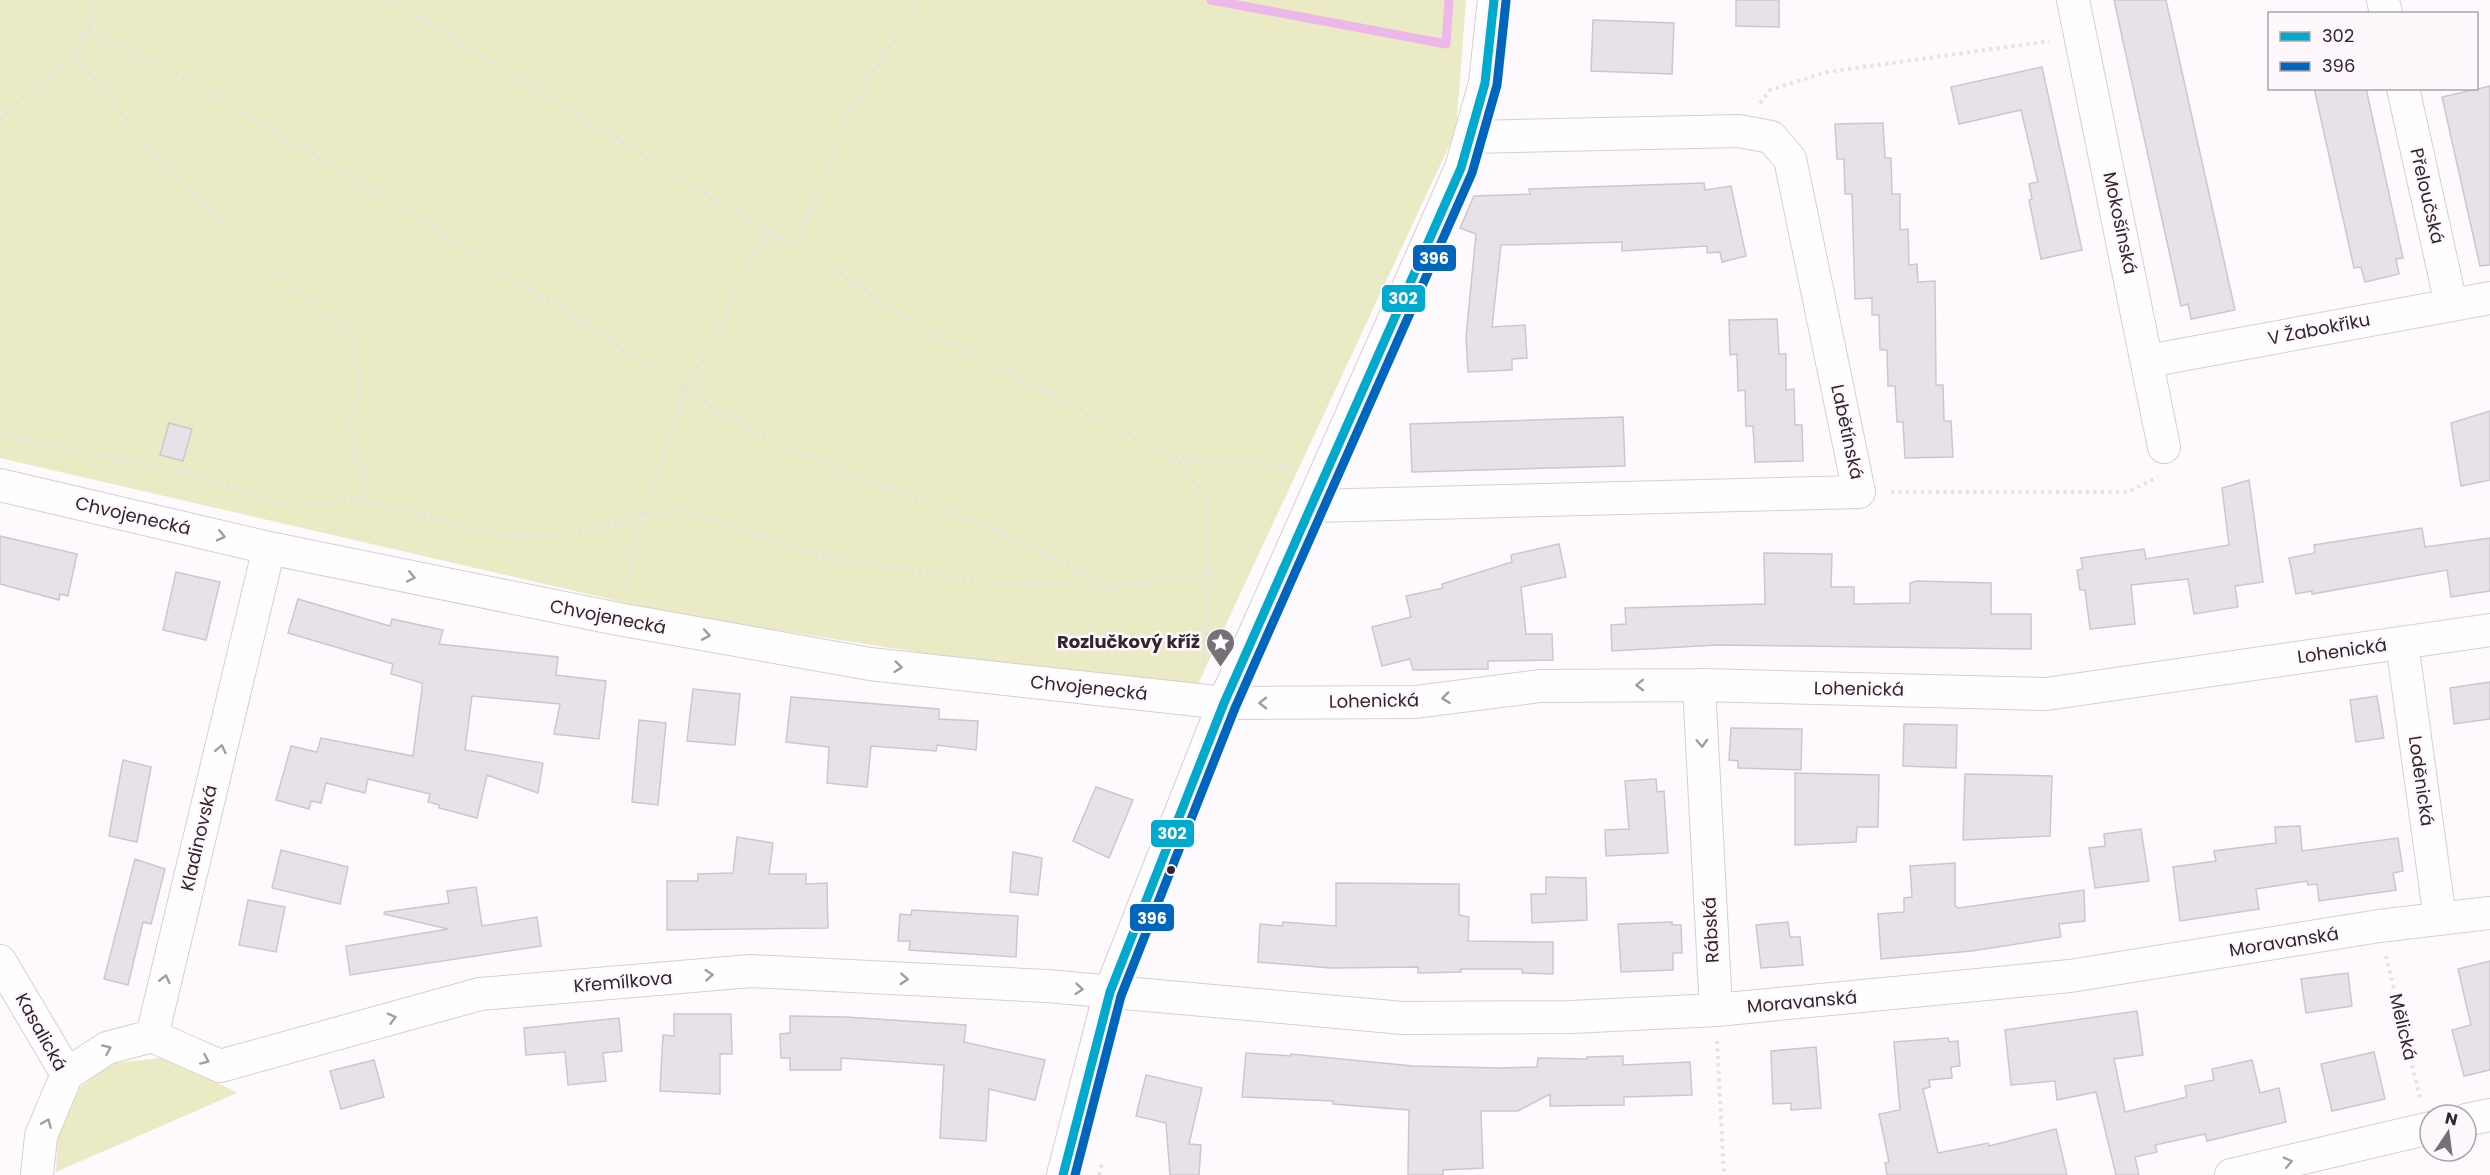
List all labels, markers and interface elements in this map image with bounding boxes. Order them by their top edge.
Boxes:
legend [2268,12,2478,90]
text: 302 [2322,23,2354,48]
text: 396 [2322,53,2355,78]
street label: Přeloučská [2404,146,2451,246]
street label: Mokošínská [2097,169,2144,276]
line badge: 396 [1412,244,1457,272]
text: 396 [1419,247,1449,270]
line badge: 302 [1381,284,1426,313]
text: 302 [1388,287,1418,310]
street label: V Žabokřiku [2266,306,2372,351]
street label: Labětínská [1825,382,1870,482]
street label: Chvojenecká [73,490,193,541]
one-way arrow [215,529,225,542]
one-way arrow [406,570,416,583]
street label: Chvojenecká [548,593,668,640]
place icon: Rozlučkový kříž [1205,626,1237,668]
one-way arrow [700,628,710,641]
place label: Rozlučkový kříž [1057,629,1200,654]
street label: Lohenická [2295,632,2388,669]
one-way arrow [893,660,903,673]
street label: Chvojenecká [1029,669,1149,706]
street label: Lohenická [1814,675,1904,702]
one-way arrow [1636,679,1645,691]
street label: Lohenická [1329,687,1419,714]
one-way arrow [1441,691,1450,703]
one-way arrow [1259,697,1268,709]
street label: Loděnická [2403,734,2440,828]
one-way arrow [1695,739,1708,748]
one-way arrow [213,744,226,754]
street label: Kladinovská [174,782,223,893]
line badge: 302 [1150,819,1195,848]
text: 302 [1157,822,1187,845]
unlabelled marker [1165,864,1177,876]
street label: Rábská [1696,896,1725,964]
line badge: 396 [1129,903,1175,932]
text: 396 [1137,907,1167,930]
street label: Moravanská [2227,921,2340,962]
street label: Křemílkova [573,965,673,998]
one-way arrow [705,969,714,982]
one-way arrow [900,973,909,986]
one-way arrow [158,974,171,984]
one-way arrow [1074,982,1083,995]
street label: Moravanská [1746,984,1858,1019]
street label: Kasalická [10,988,73,1075]
street label: Mělická [2384,991,2423,1063]
one-way arrow [387,1013,397,1026]
one-way arrow [101,1045,112,1057]
one-way arrow [199,1053,210,1065]
north arrow [2418,1103,2478,1163]
text: N [2443,1106,2460,1131]
one-way arrow [40,1118,52,1129]
one-way arrow [2283,1156,2293,1169]

